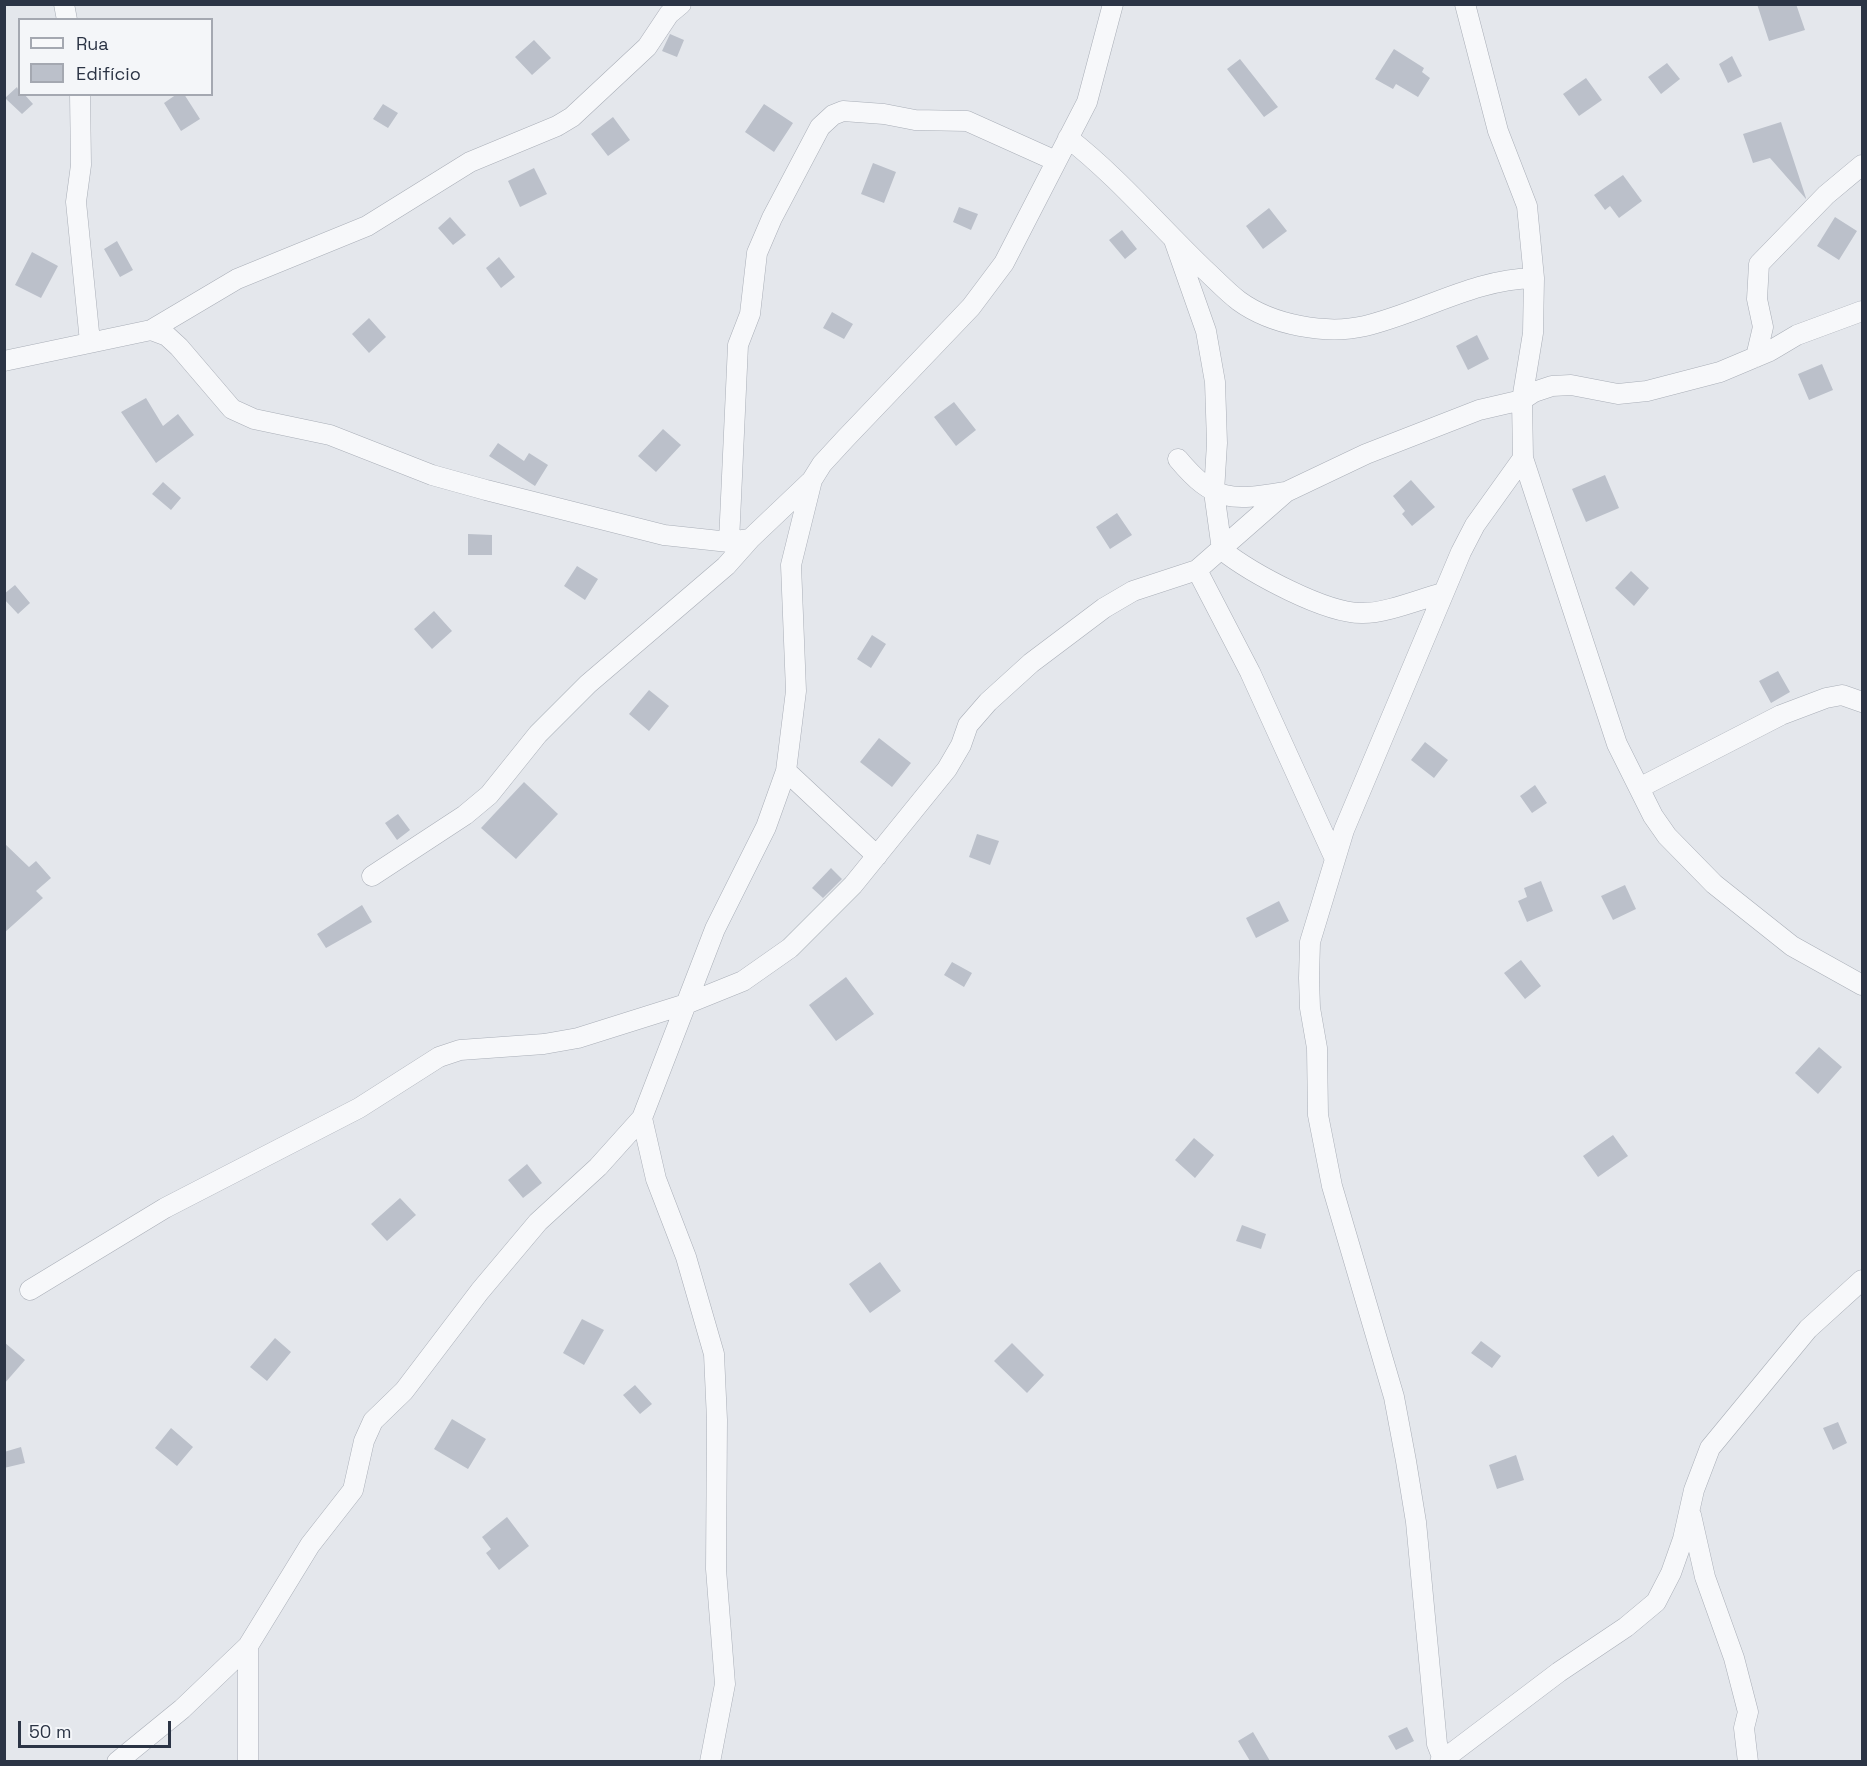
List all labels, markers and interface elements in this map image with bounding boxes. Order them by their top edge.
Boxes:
legend [18,18,213,96]
text: Rua [76,32,109,55]
text: Edifício [76,62,141,85]
scale bar [21,1709,174,1747]
text: 50 m [29,1720,71,1743]

